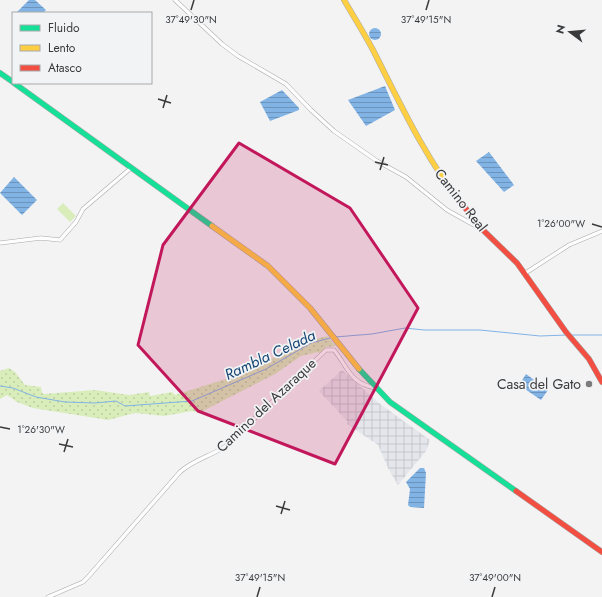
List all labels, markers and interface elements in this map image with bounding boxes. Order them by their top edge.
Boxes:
legend [12,12,152,84]
text: 37°49'30"N [165,12,217,27]
text: 37°49'15"N [401,12,451,27]
north arrow [550,12,590,52]
text: Fluido [48,19,80,37]
text: N [551,23,569,36]
text: Lento [48,39,76,57]
text: Atasco [48,59,82,77]
street label: Camino Real [430,164,492,236]
text: 1°26'00"W [537,216,585,231]
water label: Rambla Celada [221,324,320,386]
street label: Camino del Azaraque [212,353,320,457]
place label: Casa del Gato [497,374,581,394]
marker: Casa del Gato [584,379,594,389]
text: 1°26'30"W [17,422,65,437]
text: 37°49'15"N [235,570,285,585]
text: 37°49'00"N [469,570,521,585]

